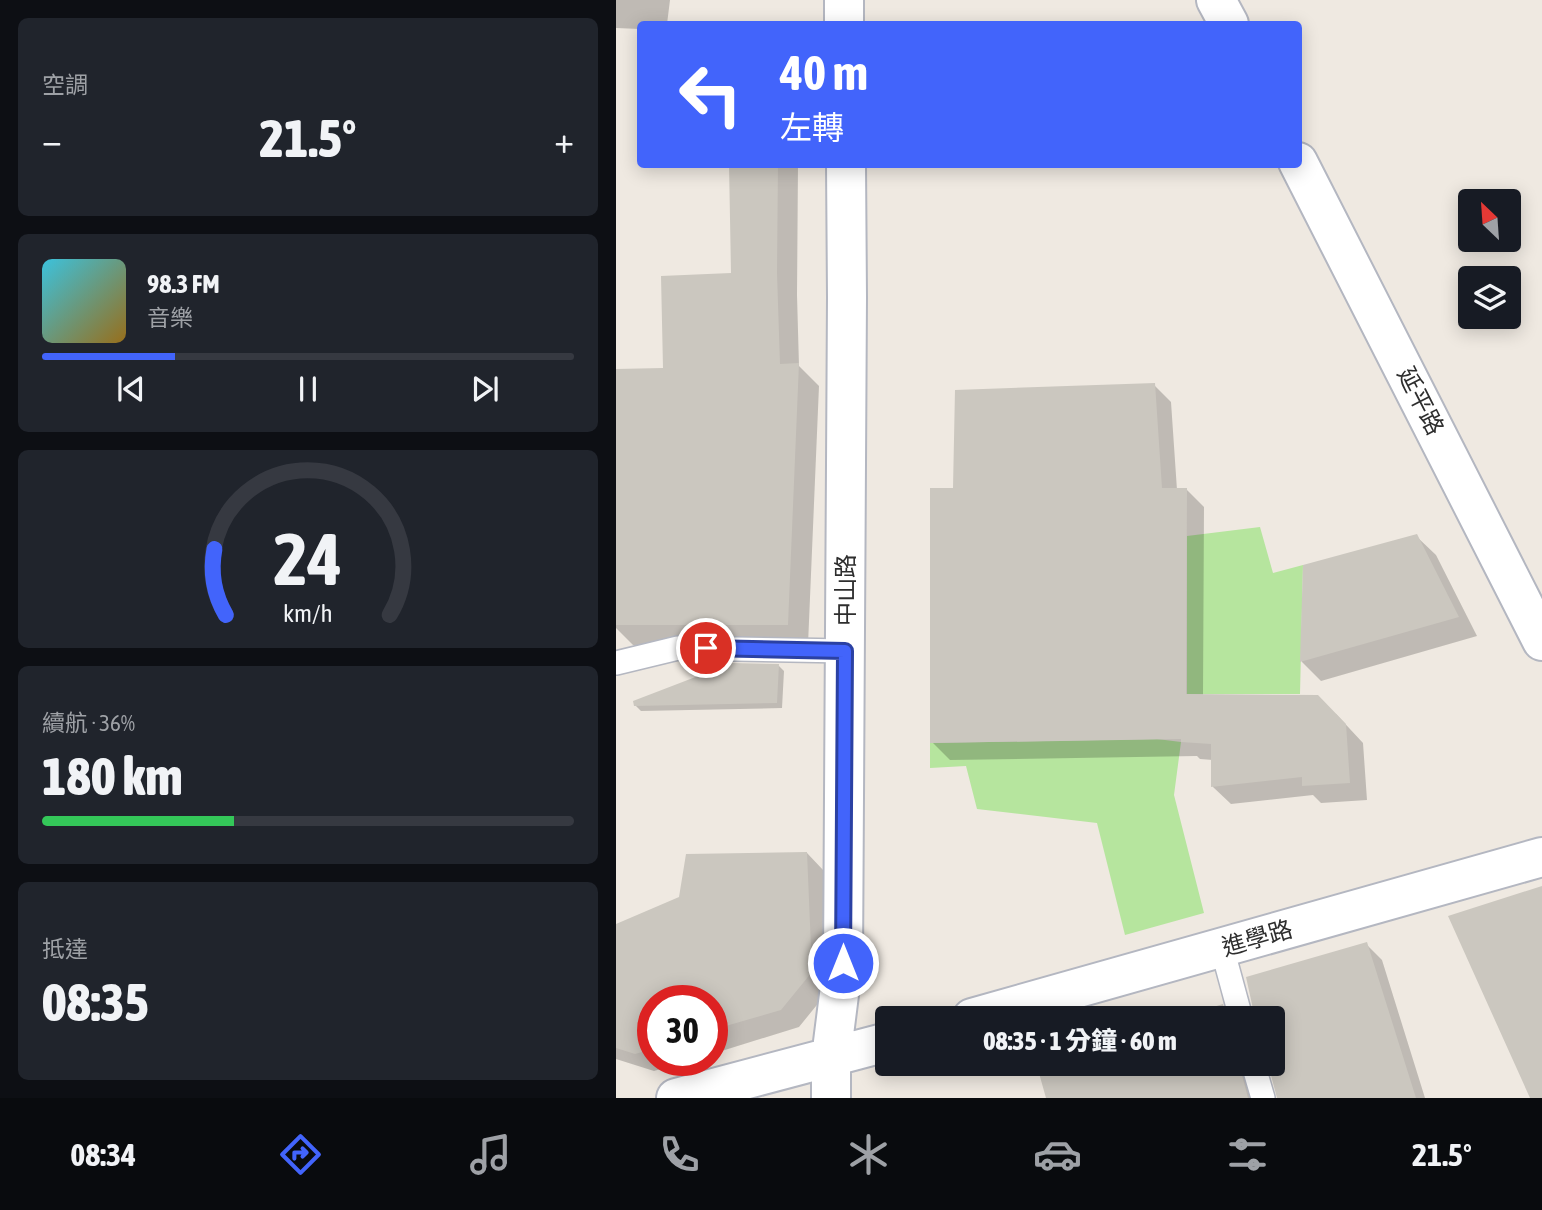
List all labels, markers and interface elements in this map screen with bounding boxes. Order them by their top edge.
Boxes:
text: 40 m [780,44,868,100]
icon: left [665,49,756,140]
text: 空調 [42,72,88,98]
text: 21.5° [260,108,356,168]
text: 左轉 [780,109,844,146]
text: − [42,118,62,161]
text: + [554,118,574,161]
north arrow [1458,189,1521,252]
map controls [1458,189,1521,329]
button: layers [1458,266,1521,329]
text: 98.3 FM [147,269,220,299]
text: 音樂 [147,305,193,331]
street label: 延平路 [1393,363,1449,439]
icon: previous [112,370,150,408]
icon: pause [289,370,327,408]
icon: next [466,370,504,408]
text: 24 [274,517,342,600]
street label: 中山路 [832,554,859,626]
text: km/h [283,599,333,627]
pin [676,618,736,678]
icon: arrive [687,629,725,667]
text: 續航 · 36% [42,710,135,736]
text: 180 km [42,746,183,806]
street label: 進學路 [1219,915,1295,961]
position arrow [806,926,880,1000]
text: 抵達 [42,936,88,962]
text: 08:35 [42,972,149,1032]
speed limit sign: 30 [637,985,728,1076]
text: 08:35 · 1 分鐘 · 60 m [983,1026,1177,1056]
icon: directions [276,1130,325,1179]
icon: music [466,1130,515,1179]
icon: phone [655,1130,704,1179]
icon: climate [844,1130,893,1179]
icon: car [1033,1130,1082,1179]
icon: filters [1223,1130,1272,1179]
text: 08:34 [70,1136,136,1173]
text: 21.5° [1412,1136,1472,1173]

